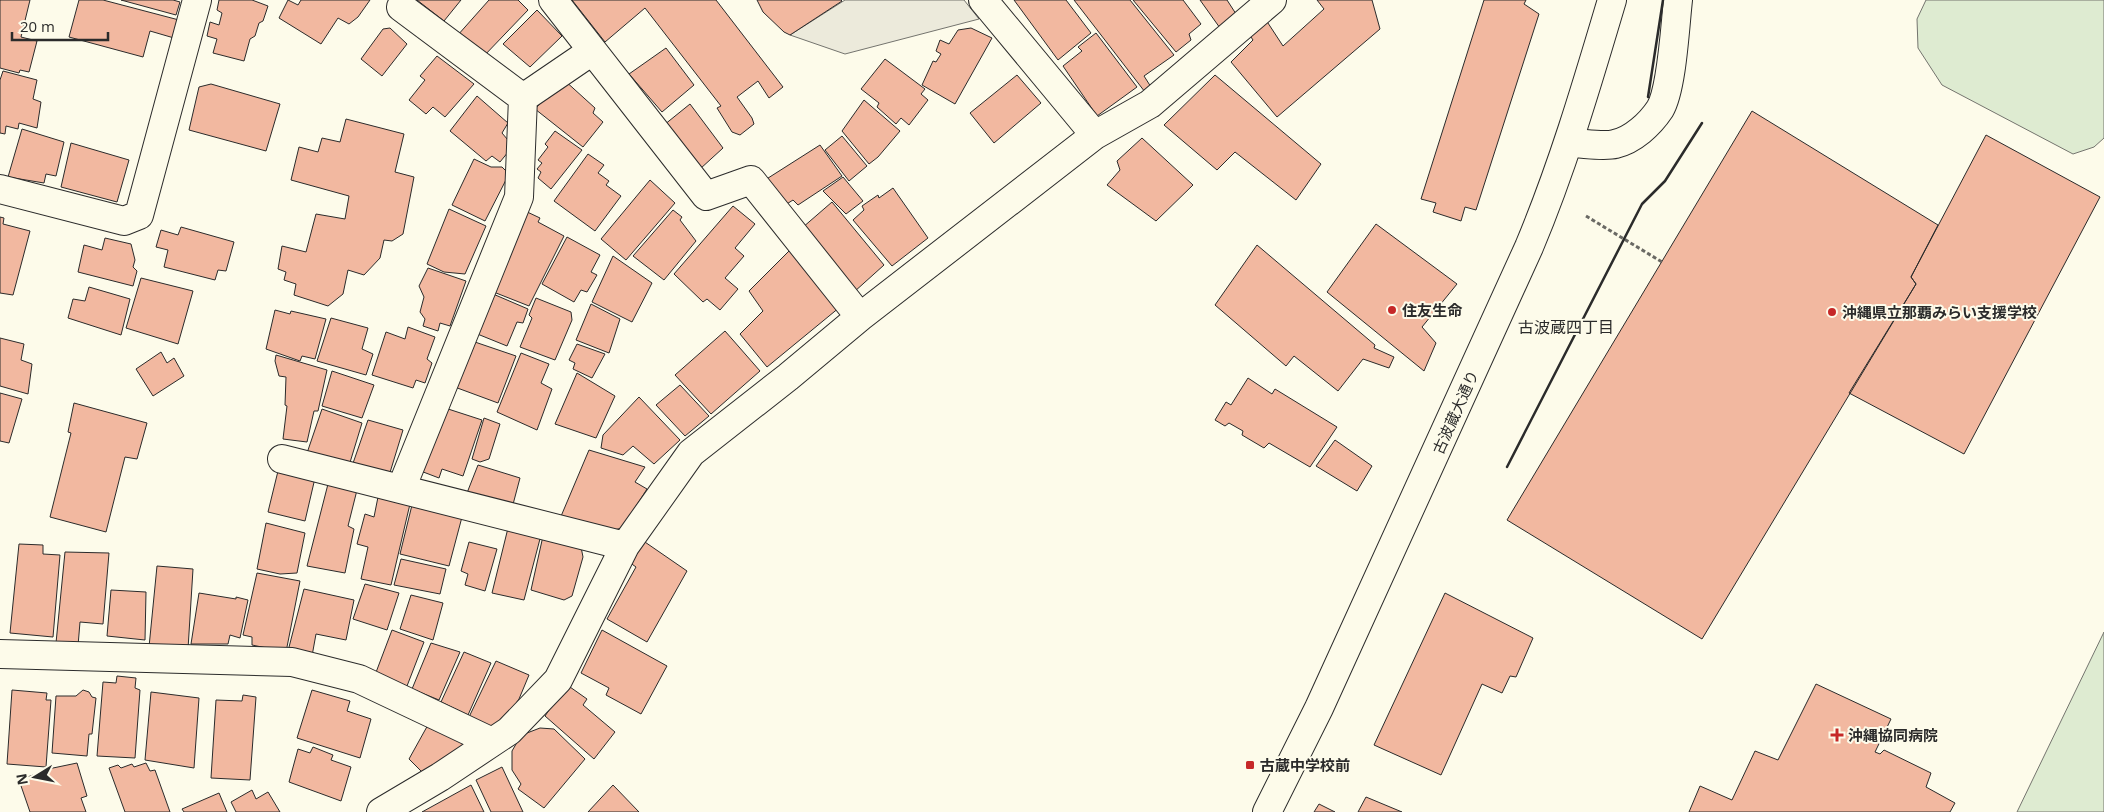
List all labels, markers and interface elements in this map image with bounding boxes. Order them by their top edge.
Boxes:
scale bar [12,10,109,42]
text: 20 m [20,16,55,36]
place label: 住友生命 [1402,300,1463,320]
place label: 沖縄県立那覇みらい支援学校 [1842,302,2037,322]
marker: 住友生命 [1386,304,1398,316]
marker: 沖縄県立那覇みらい支援学校 [1826,306,1838,318]
district label: 古波蔵四丁目 [1518,316,1614,338]
street label: 古波蔵大通り [1428,367,1482,457]
place label: 沖縄協同病院 [1848,725,1938,745]
marker: 沖縄協同病院 [1830,728,1844,742]
north arrow [10,752,60,802]
place label: 古蔵中学校前 [1260,755,1350,775]
marker: 古蔵中学校前 [1244,759,1256,771]
text: N [11,772,32,787]

